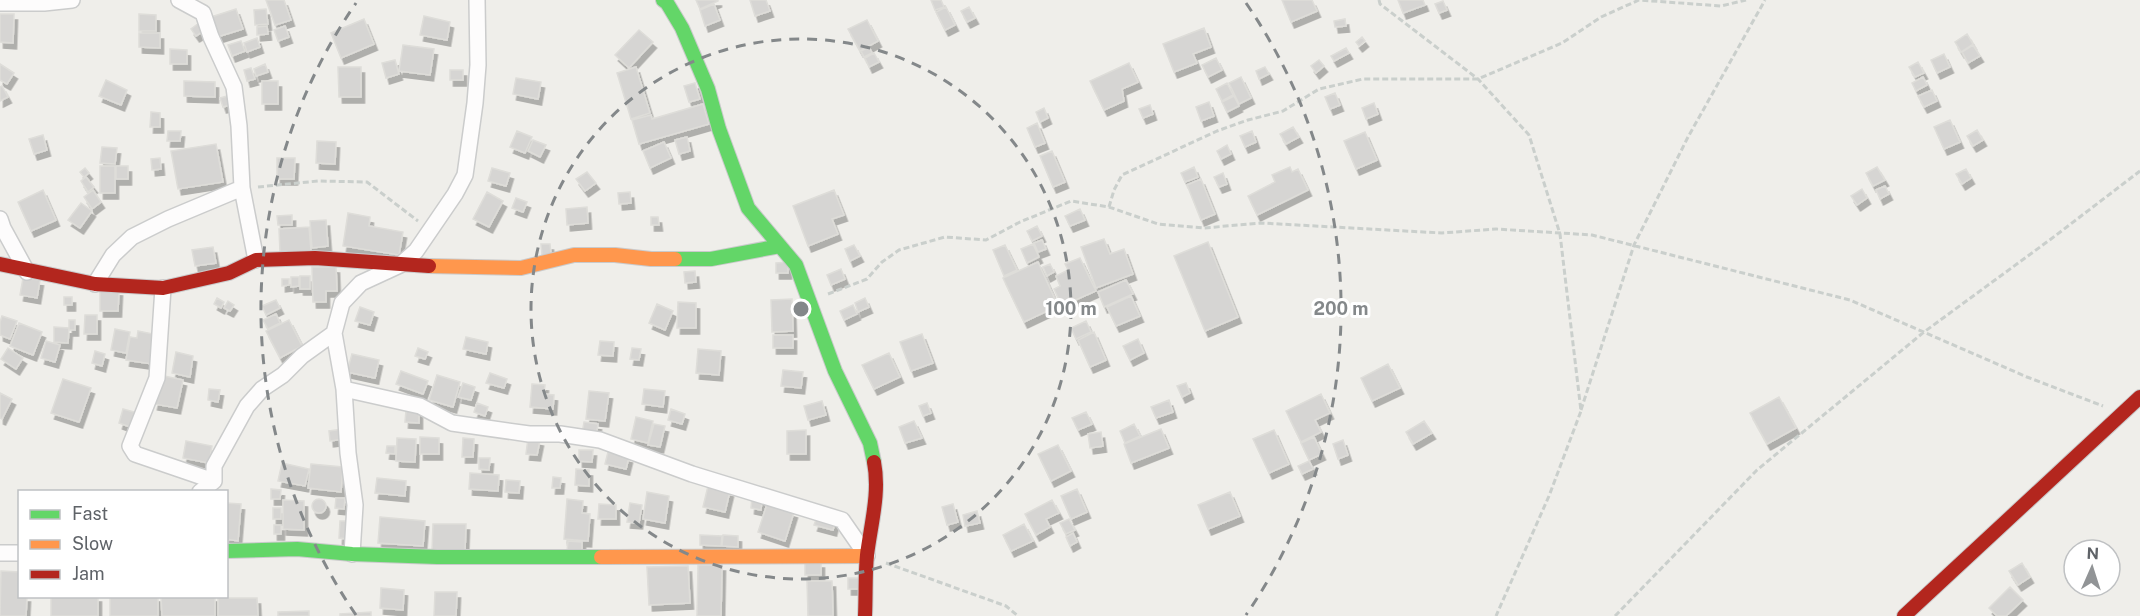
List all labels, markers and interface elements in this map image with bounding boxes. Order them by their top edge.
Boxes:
text: 100 m [1045,298,1097,319]
text: 200 m [1314,298,1368,319]
centre of rings [791,299,811,319]
legend [18,490,228,598]
text: Fast [72,503,108,524]
text: Slow [72,533,113,554]
north arrow [2062,538,2122,598]
text: N [2086,544,2100,563]
text: Jam [72,563,105,584]

